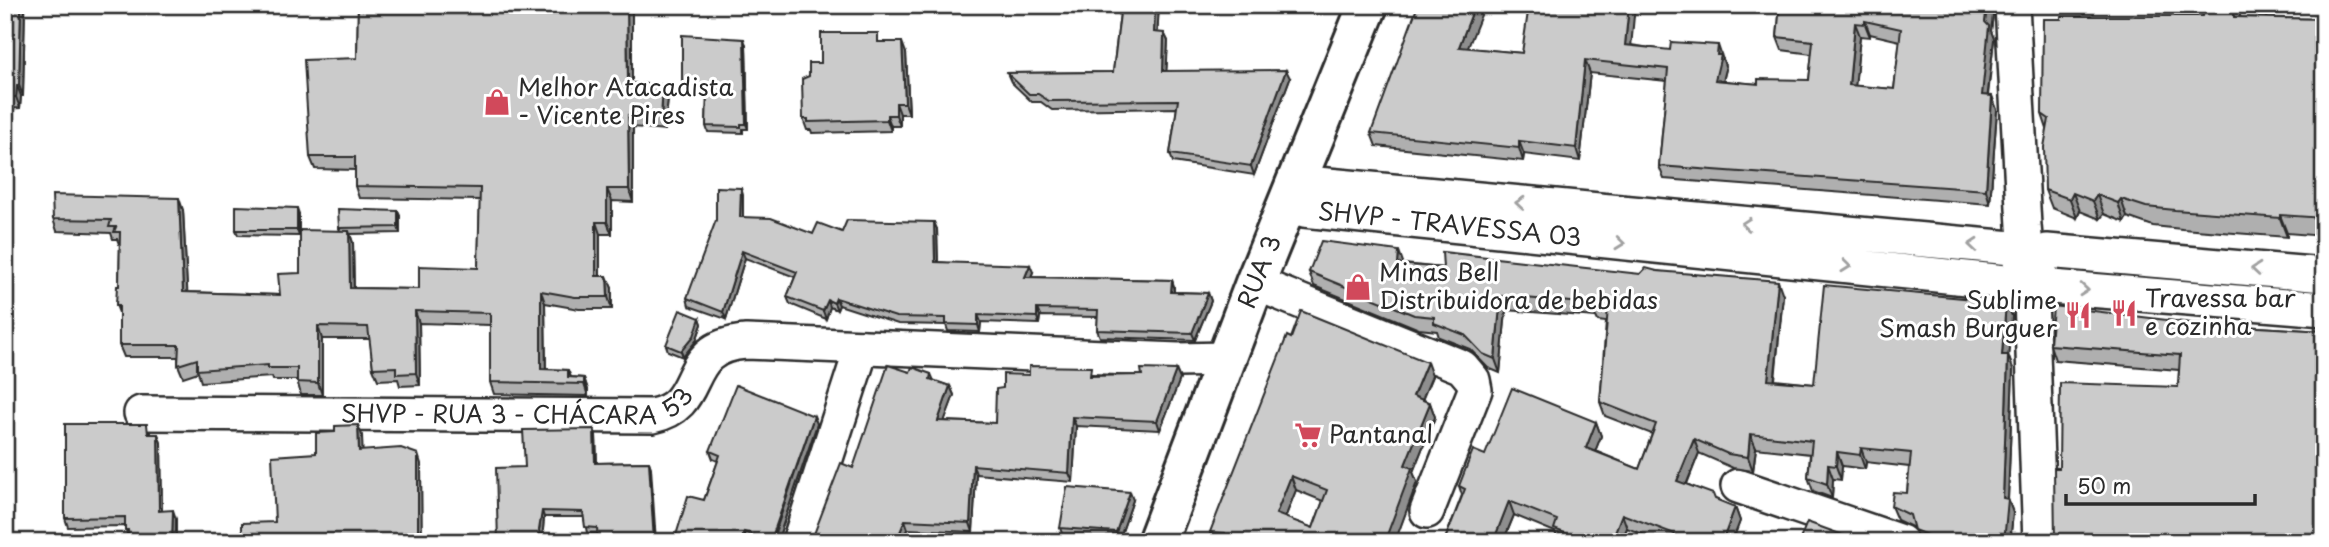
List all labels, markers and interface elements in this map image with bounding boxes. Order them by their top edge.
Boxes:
place label: Melhor Atacadista - Vicente Pires [518,68,733,132]
shop icon: Melhor Atacadista - Vicente Pires [482,87,512,117]
street label: SHVP - TRAVESSA 03 [1316,192,1583,254]
one-way arrow [1514,196,1525,211]
one-way arrow [1740,217,1752,232]
street label: RUA 3 [1227,229,1289,313]
one-way arrow [1614,236,1625,251]
one-way arrow [1967,238,1978,253]
place label: Minas Bell Distribuidora de bebidas [1379,253,1658,317]
one-way arrow [1841,258,1852,273]
one-way arrow [2250,262,2261,277]
shop icon: Minas Bell Distribuidora de bebidas [1343,272,1373,302]
place label: Travessa bar e cozinha [2145,279,2296,343]
place label: Sublime Smash Burguer [1879,281,2058,345]
one-way arrow [2079,282,2090,297]
restaurant icon: Travessa bar e cozinha [2109,298,2139,328]
restaurant icon: Sublime Smash Burguer [2063,300,2093,330]
street label: SHVP - RUA 3 - CHÁCARA 53 [341,379,701,432]
place label: Pantanal [1329,415,1433,451]
supermarket icon: Pantanal [1293,420,1323,450]
scale bar [2066,463,2256,507]
text: 50 m [2077,469,2131,501]

